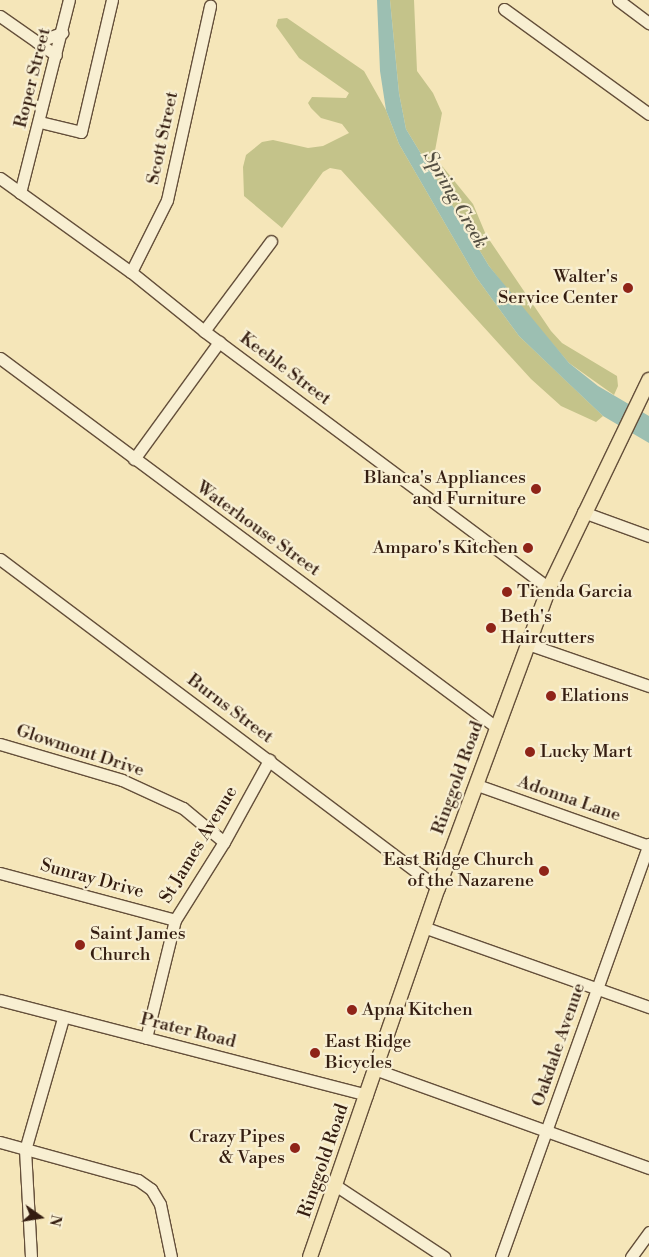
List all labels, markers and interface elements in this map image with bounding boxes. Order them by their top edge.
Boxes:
street label: Roper Street [10,26,56,130]
street label: Scott Street [143,89,183,187]
water label: Spring Creek [418,147,492,253]
place label: Walter's Service Center [498,267,618,310]
marker: Walter's Service Center [622,282,634,294]
street label: Keeble Street [235,328,335,410]
place label: Blanca's Appliances and Furniture [364,468,526,510]
street label: Waterhouse Street [192,477,324,581]
marker: Blanca's Appliances and Furniture [530,483,542,495]
place label: Amparo's Kitchen [373,537,518,559]
marker: Amparo's Kitchen [522,542,534,554]
place label: Tienda Garcia [517,581,632,603]
marker: Tienda Garcia [501,586,513,598]
place label: Beth's Haircutters [501,607,595,650]
marker: Beth's Haircutters [485,622,497,634]
street label: Burns Street [183,670,277,748]
place label: Elations [561,685,629,707]
marker: Elations [545,690,557,702]
street label: Ringgold Road [428,718,488,838]
street label: Glowmont Drive [13,720,147,782]
place label: Lucky Mart [540,741,633,763]
marker: Lucky Mart [524,746,536,758]
street label: Adonna Lane [515,771,623,827]
street label: St James Avenue [156,782,242,908]
place label: East Ridge Church of the Nazarene [383,850,534,892]
street label: Sunray Drive [38,855,146,903]
marker: East Ridge Church of the Nazarene [538,865,550,877]
place label: Saint James Church [90,924,186,966]
marker: Saint James Church [74,939,86,951]
street label: Oakdale Avenue [528,980,590,1110]
place label: Apna Kitchen [362,999,473,1021]
marker: Apna Kitchen [346,1004,358,1016]
street label: Prater Road [138,1009,238,1053]
place label: East Ridge Bicycles [325,1032,411,1074]
marker: East Ridge Bicycles [309,1047,321,1059]
street label: Ringgold Road [294,1101,354,1221]
place label: Crazy Pipes & Vapes [189,1127,285,1170]
marker: Crazy Pipes & Vapes [289,1142,301,1154]
north arrow [15,1192,65,1242]
text: N [45,1213,65,1228]

